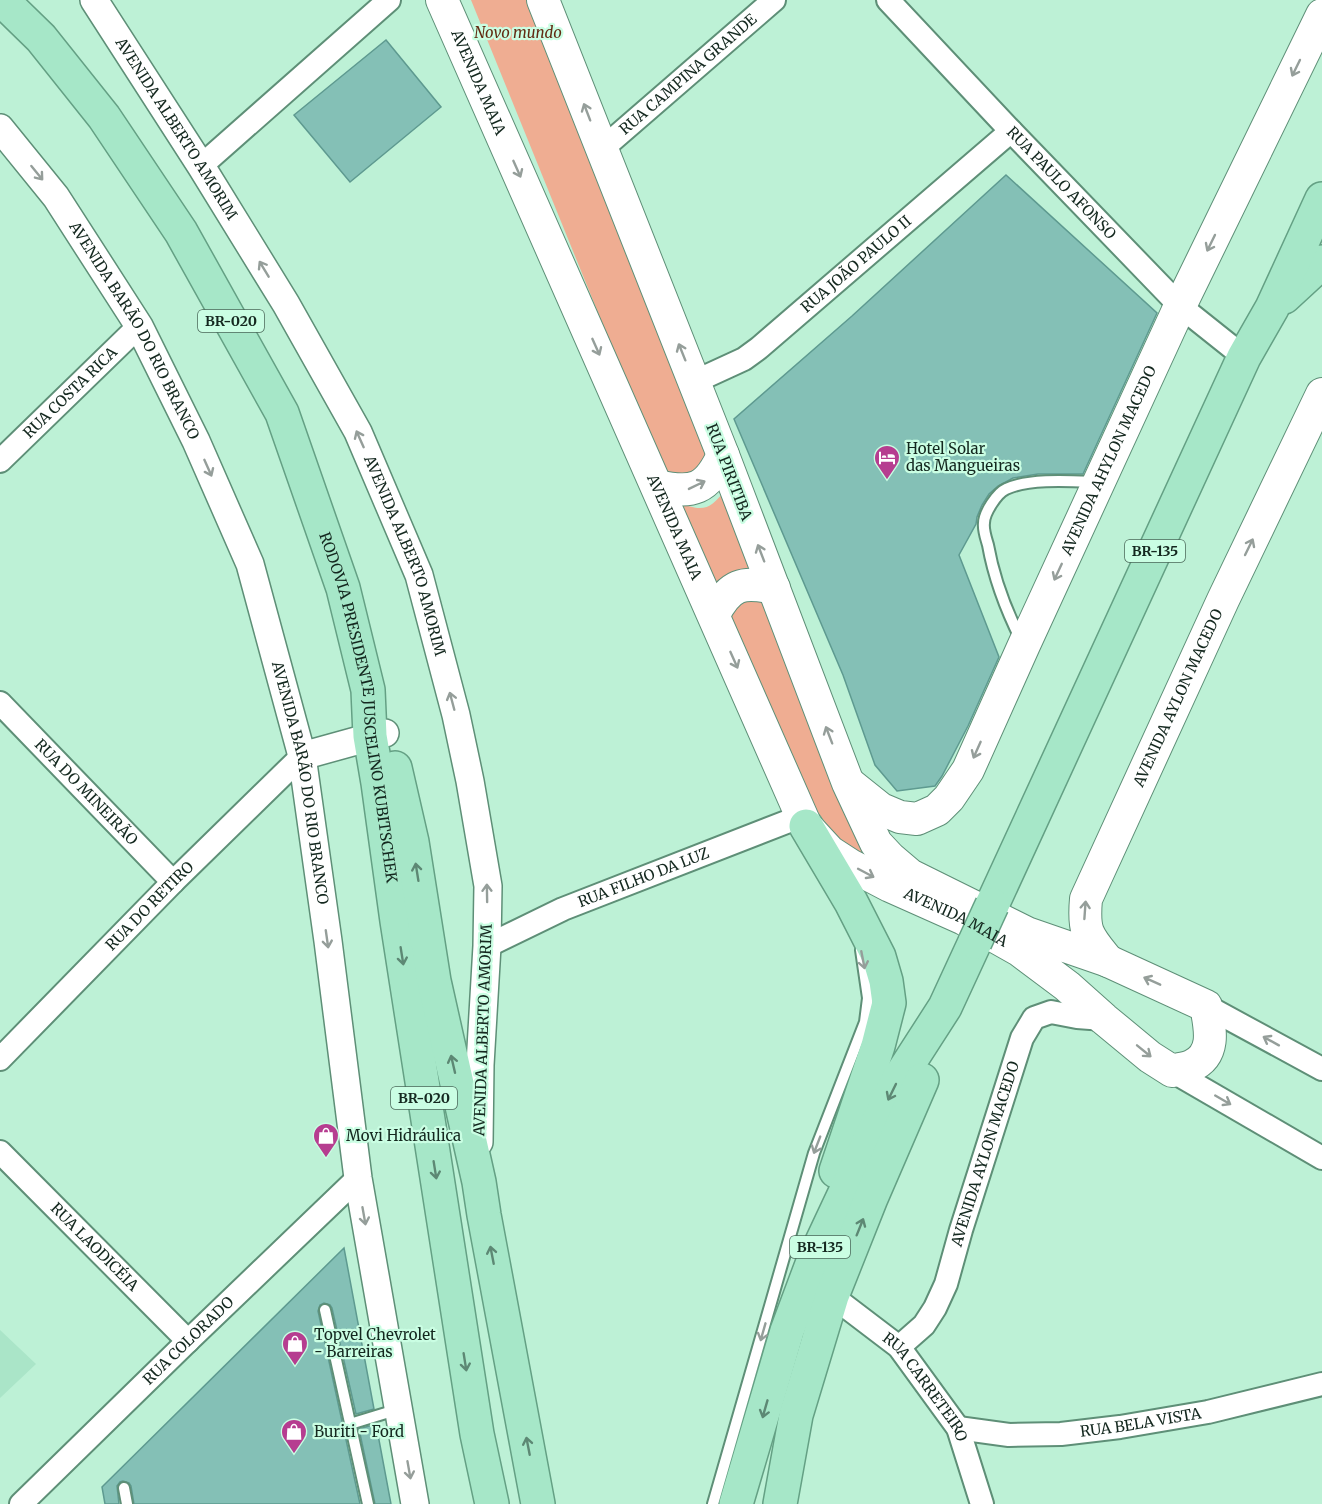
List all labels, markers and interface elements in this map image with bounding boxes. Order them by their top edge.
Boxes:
street label: RUA CAMPINA GRANDE [615,9,761,139]
park label: Novo mundo [474,23,562,42]
street label: AVENIDA MAIA [447,26,510,138]
street label: AVENIDA ALBERTO AMORIM [111,33,242,223]
one-way arrow [1290,58,1302,76]
one-way arrow [581,103,592,121]
street label: RUA PAULO AFONSO [1003,122,1120,243]
one-way arrow [512,159,523,177]
one-way arrow [30,165,43,181]
street label: RUA JOÃO PAULO II [797,211,915,317]
street label: AVENIDA BARÃO DO RIO BRANCO [65,217,204,443]
one-way arrow [1204,233,1216,251]
one-way arrow [258,261,270,278]
road number: BR-020 [198,310,264,332]
one-way arrow [591,337,602,356]
street label: RUA COSTA RICA [19,342,121,442]
one-way arrow [676,343,687,361]
street label: AVENIDA AHYLON MACEDO [1056,362,1160,559]
street label: RUA PIRITIBA [702,421,757,523]
one-way arrow [354,430,366,448]
place label: Hotel Solar das Mangueiras [906,439,1020,475]
hotel icon: Hotel Solar das Mangueiras [872,443,902,481]
street label: AVENIDA ALBERTO AMORIM [360,451,450,658]
one-way arrow [203,459,214,477]
street label: AVENIDA MAIA [643,470,706,583]
one-way arrow [688,479,706,491]
street label: RODOVIA PRESIDENTE JUSCELINO KUBITSCHEK [315,530,402,884]
one-way arrow [1243,538,1255,556]
road number: BR-135 [1125,540,1185,562]
one-way arrow [754,544,765,562]
one-way arrow [1051,563,1063,581]
street label: AVENIDA AYLON MACEDO [1128,606,1227,790]
one-way arrow [729,650,740,669]
street label: AVENIDA BARÃO DO RIO BRANCO [268,658,333,906]
one-way arrow [446,692,458,711]
one-way arrow [823,726,834,745]
street label: RUA DO MINEIRÃO [31,735,142,849]
one-way arrow [971,740,983,758]
street label: RUA FILHO DA LUZ [575,843,712,911]
street label: RUA DO RETIRO [101,857,198,954]
one-way arrow [411,863,422,883]
one-way arrow [856,868,874,879]
one-way arrow [482,883,493,903]
street label: AVENIDA MAIA [900,883,1012,951]
one-way arrow [1080,900,1091,920]
street label: AVENIDA ALBERTO AMORIM [469,923,496,1137]
one-way arrow [322,929,333,949]
one-way arrow [397,946,408,966]
one-way arrow [858,949,869,969]
one-way arrow [1144,975,1162,987]
one-way arrow [1262,1035,1280,1046]
one-way arrow [1135,1045,1151,1058]
one-way arrow [446,1055,458,1074]
street label: AVENIDA AYLON MACEDO [947,1058,1023,1250]
one-way arrow [886,1083,898,1101]
road number: BR-020 [391,1087,457,1109]
one-way arrow [1214,1095,1231,1107]
shop icon: Movi Hidráulica [311,1121,341,1159]
place label: Movi Hidráulica [346,1126,461,1145]
one-way arrow [811,1135,822,1154]
one-way arrow [430,1159,441,1179]
street label: RUA LAODICÉIA [47,1199,143,1295]
one-way arrow [359,1205,370,1225]
one-way arrow [855,1218,866,1236]
road number: BR-135 [790,1236,850,1258]
one-way arrow [486,1246,497,1265]
street label: RUA COLORADO [139,1292,238,1389]
one-way arrow [756,1322,768,1341]
place label: Topvel Chevrolet - Barreiras [314,1325,436,1361]
street label: RUA CARRETEIRO [879,1328,972,1444]
shop icon: Topvel Chevrolet - Barreiras [280,1329,310,1367]
one-way arrow [460,1352,471,1372]
one-way arrow [759,1399,770,1418]
street label: RUA BELA VISTA [1079,1403,1203,1441]
shop icon: Buriti - Ford [279,1417,309,1455]
place label: Buriti - Ford [314,1422,404,1441]
one-way arrow [522,1437,533,1457]
one-way arrow [404,1459,415,1479]

